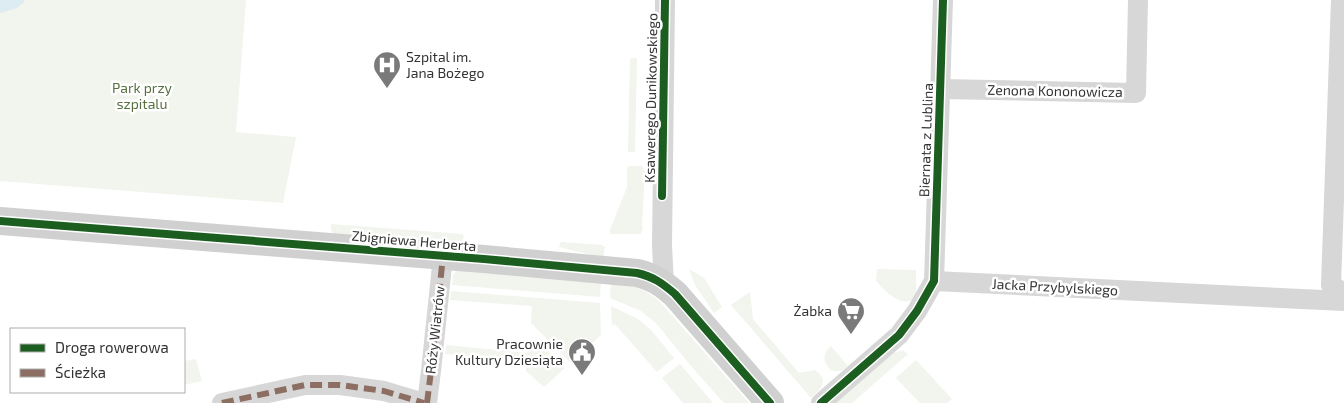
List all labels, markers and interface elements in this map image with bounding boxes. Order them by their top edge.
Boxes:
street label: Ksawerego Dunikowskiego [641,13,660,183]
place label: Szpital im. Jana Bożego [406,48,484,81]
hospital icon: Szpital im. Jana Bożego [372,50,402,89]
park label: Park przy szpitalu [112,79,173,112]
street label: Zenona Kononowicza [987,81,1123,100]
street label: Biernata z Lublina [915,83,936,197]
street label: Zbigniewa Herberta [351,227,477,254]
street label: Jacka Przybylskiego [992,275,1118,298]
street label: Róży Wiatrów [421,285,448,375]
supermarket icon: Żabka [836,296,866,335]
place label: Żabka [794,302,832,319]
legend [10,328,185,393]
place label: Pracownie Kultury Dziesiąta [455,335,563,368]
public building icon: Pracownie Kultury Dziesiąta [567,337,597,376]
text: Droga rowerowa [55,338,169,356]
text: Ścieżka [55,363,106,381]

